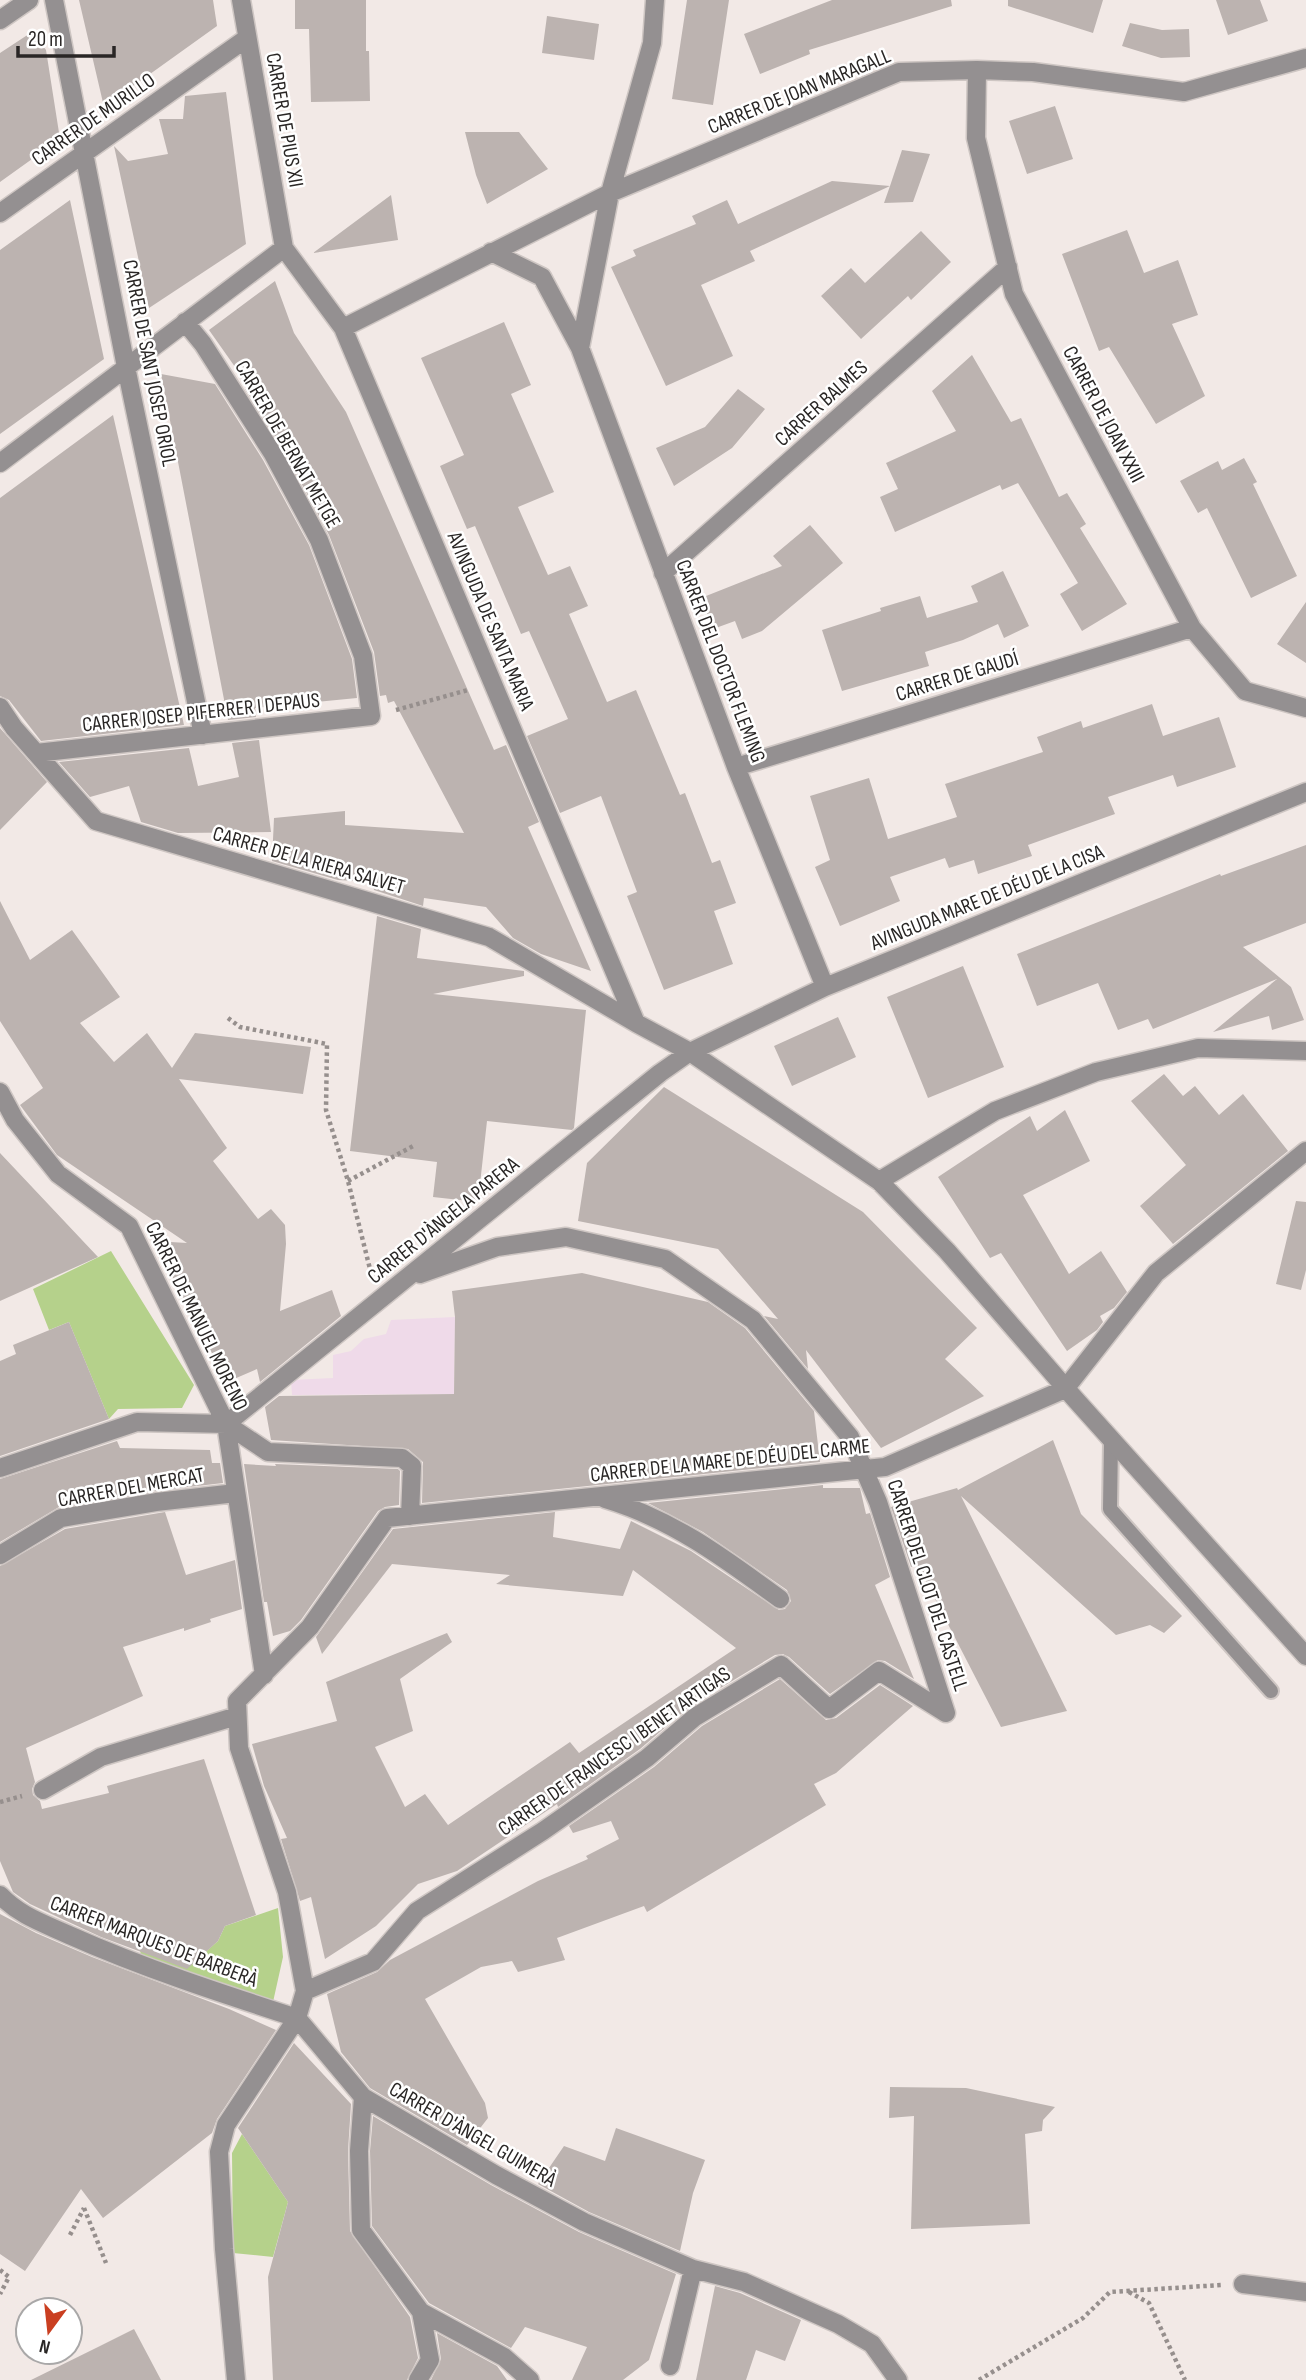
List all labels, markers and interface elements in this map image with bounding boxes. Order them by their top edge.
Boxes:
scale bar [18,14,114,58]
text: 20 m [28,27,63,52]
street label: CARRER DE JOAN MARAGALL [704,43,895,140]
street label: CARRER DE PIUS XII [260,51,309,189]
street label: CARRER DE MURILLO [27,68,160,171]
street label: CARRER DE SANT JOSEP ORIOL [117,258,182,469]
street label: CARRER DE JOAN XXIII [1057,342,1150,487]
street label: CARRER BALMES [770,355,873,452]
street label: CARRER DE BERNAT METGE [229,356,346,533]
street label: AVINGUDA DE SANTA MARIA [441,527,540,715]
street label: CARRER DEL DOCTOR FLEMING [670,556,771,766]
street label: CARRER DE GAUDÍ [893,646,1022,707]
street label: CARRER JOSEP PIFERRER I DEPAUS [81,688,321,737]
street label: CARRER DE LA RIERA SALVET [210,821,408,900]
street label: AVINGUDA MARE DE DÉU DE LA CISA [866,839,1108,956]
street label: CARRER D'ÀNGELA PARERA [363,1151,525,1289]
street label: CARRER DE MANUEL MORENO [140,1218,253,1415]
street label: CARRER DE LA MARE DE DÉU DEL CARME [589,1433,871,1488]
street label: CARRER DEL MERCAT [56,1462,207,1513]
street label: CARRER DEL CLOT DEL CASTELL [882,1476,974,1694]
street label: CARRER DE FRANCESC I BENET ARTIGAS [493,1661,735,1841]
street label: CARRER MARQUES DE BARBERÀ [47,1890,262,1993]
street label: CARRER D'ÀNGEL GUIMERÀ [385,2076,562,2193]
north arrow [14,2296,84,2366]
text: N [37,2334,53,2358]

